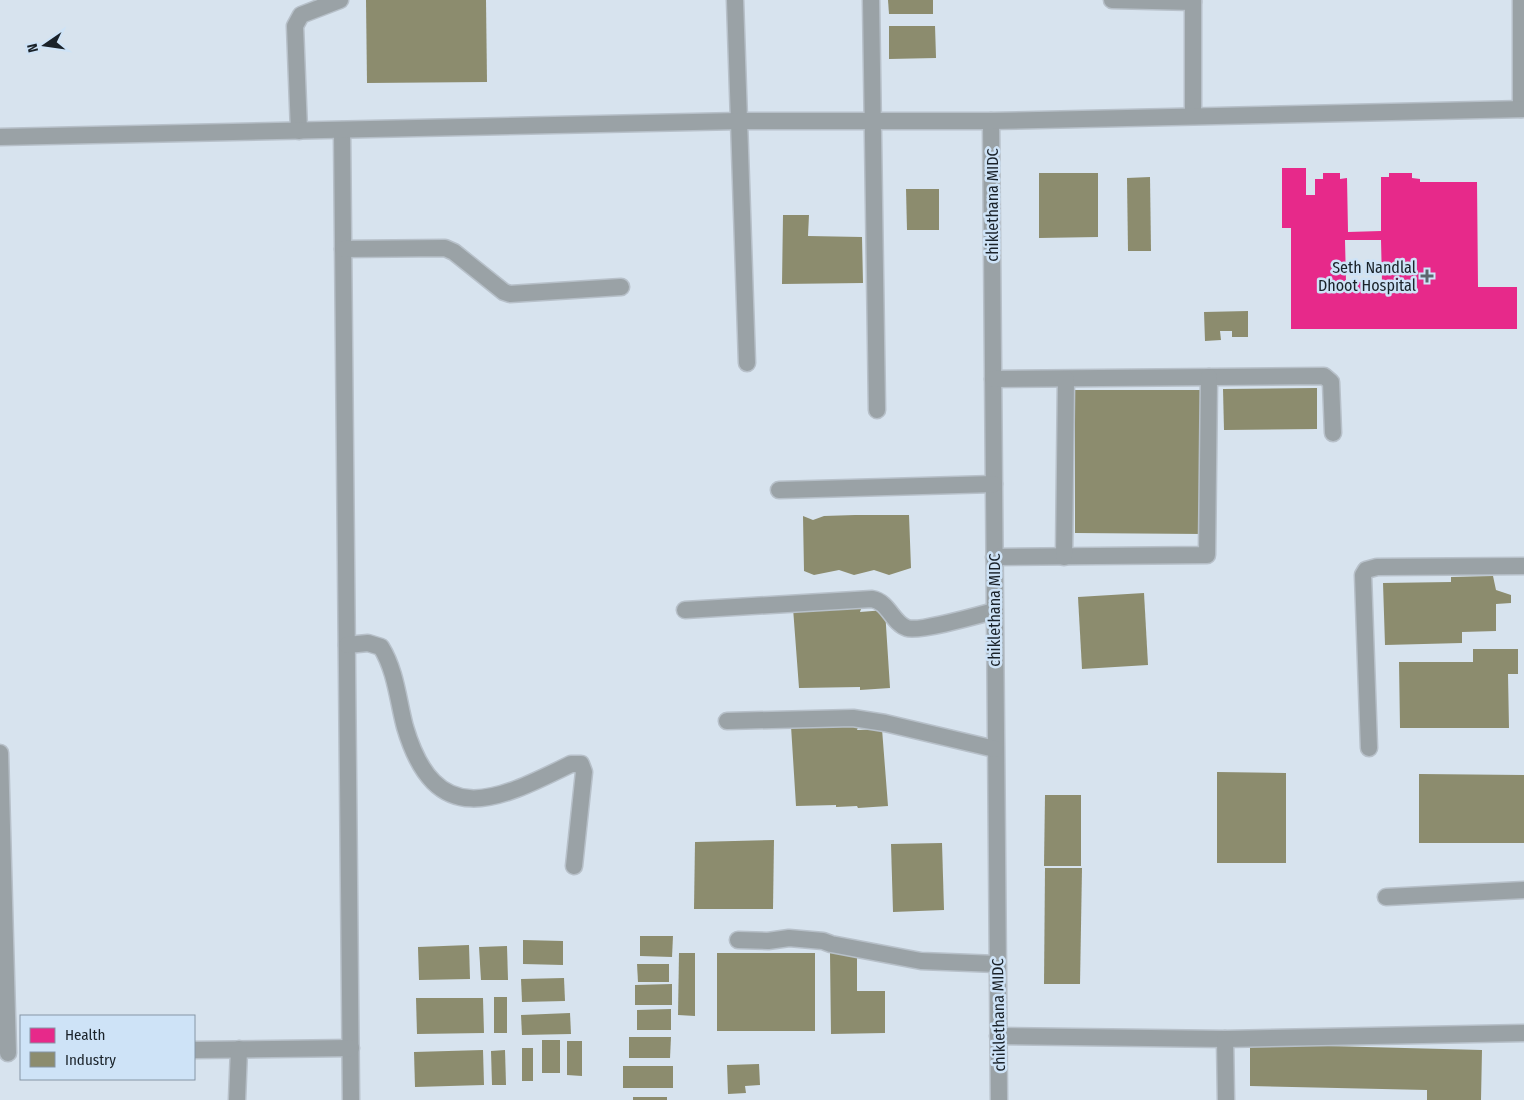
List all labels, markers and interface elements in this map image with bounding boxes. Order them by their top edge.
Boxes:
north arrow [20,20,70,70]
text: N [24,42,42,54]
street label: chiklethana MIDC [983,148,1002,262]
place label: Seth Nandlal Dhoot Hospital [1318,258,1416,295]
marker: Seth Nandlal Dhoot Hospital [1420,269,1434,283]
street label: chiklethana MIDC [985,553,1004,667]
street label: chiklethana MIDC [988,958,1009,1072]
legend [20,1015,195,1080]
text: Health [65,1026,105,1044]
text: Industry [65,1051,116,1069]

